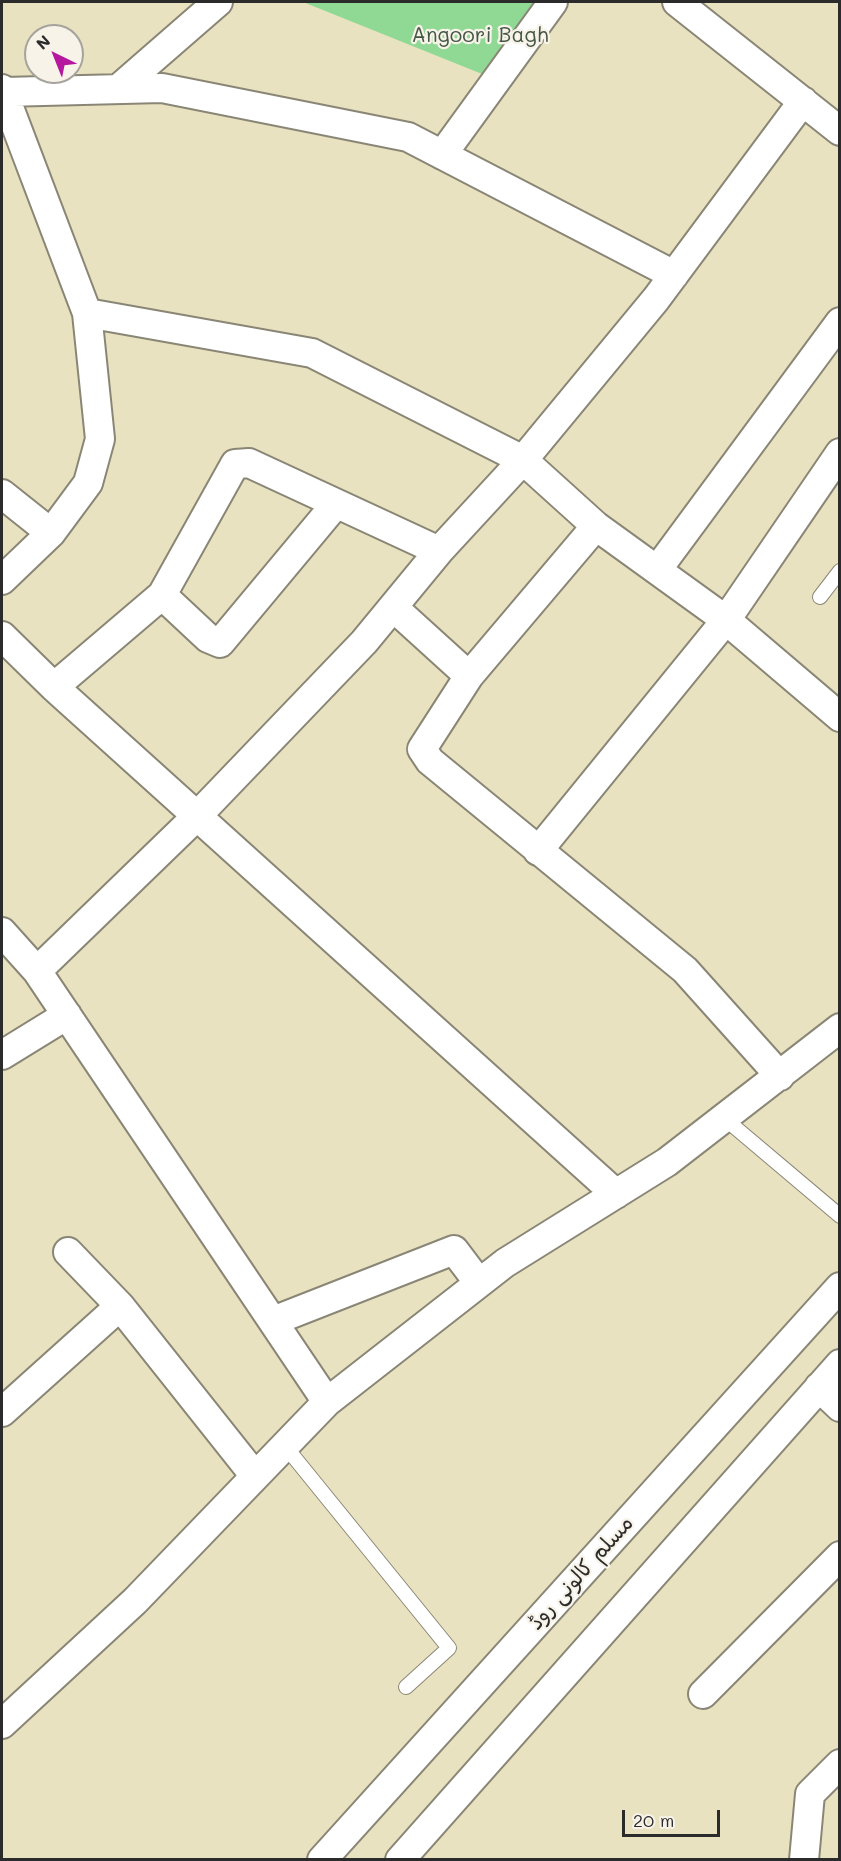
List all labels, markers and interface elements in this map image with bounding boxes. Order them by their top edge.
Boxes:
park label: Angoori Bagh [411,23,549,49]
north arrow [24,24,84,84]
text: N [31,30,54,54]
street label: مسلم کالونی روڈ [523,1511,639,1635]
scale bar [625,1798,722,1836]
text: 20 m [633,1808,674,1832]

